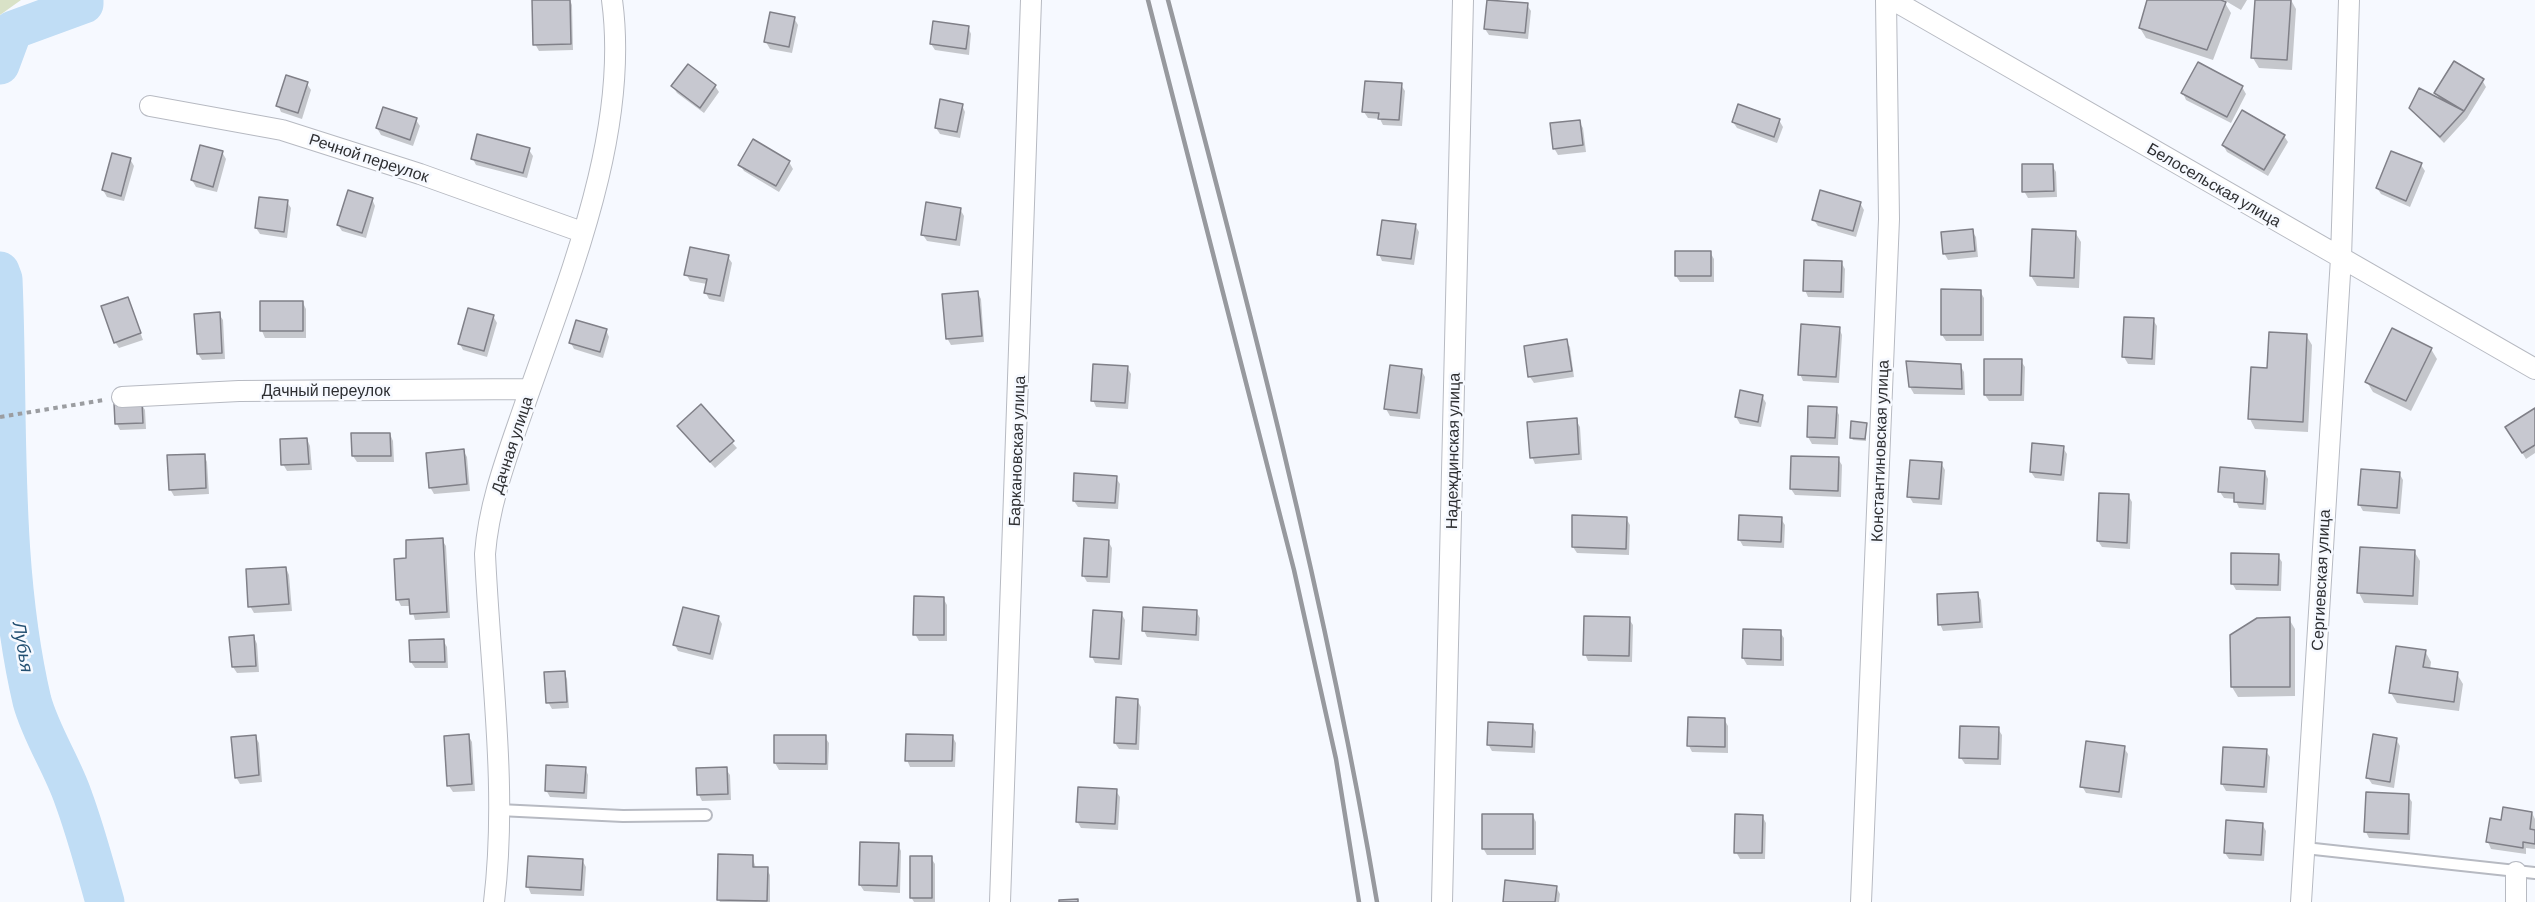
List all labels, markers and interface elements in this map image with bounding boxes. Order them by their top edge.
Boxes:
street label: Речной переулок [307,130,431,186]
street label: Белосельская улица [2144,139,2284,231]
street label: Константиновская улица [1867,360,1893,542]
street label: Надеждинская улица [1442,373,1464,529]
street label: Баркановская улица [1005,375,1029,527]
street label: Дачный переулок [262,381,390,401]
street label: Дачная улица [487,394,537,496]
street label: Сергиевская улица [2308,509,2334,651]
water label: Лубья [8,620,38,674]

